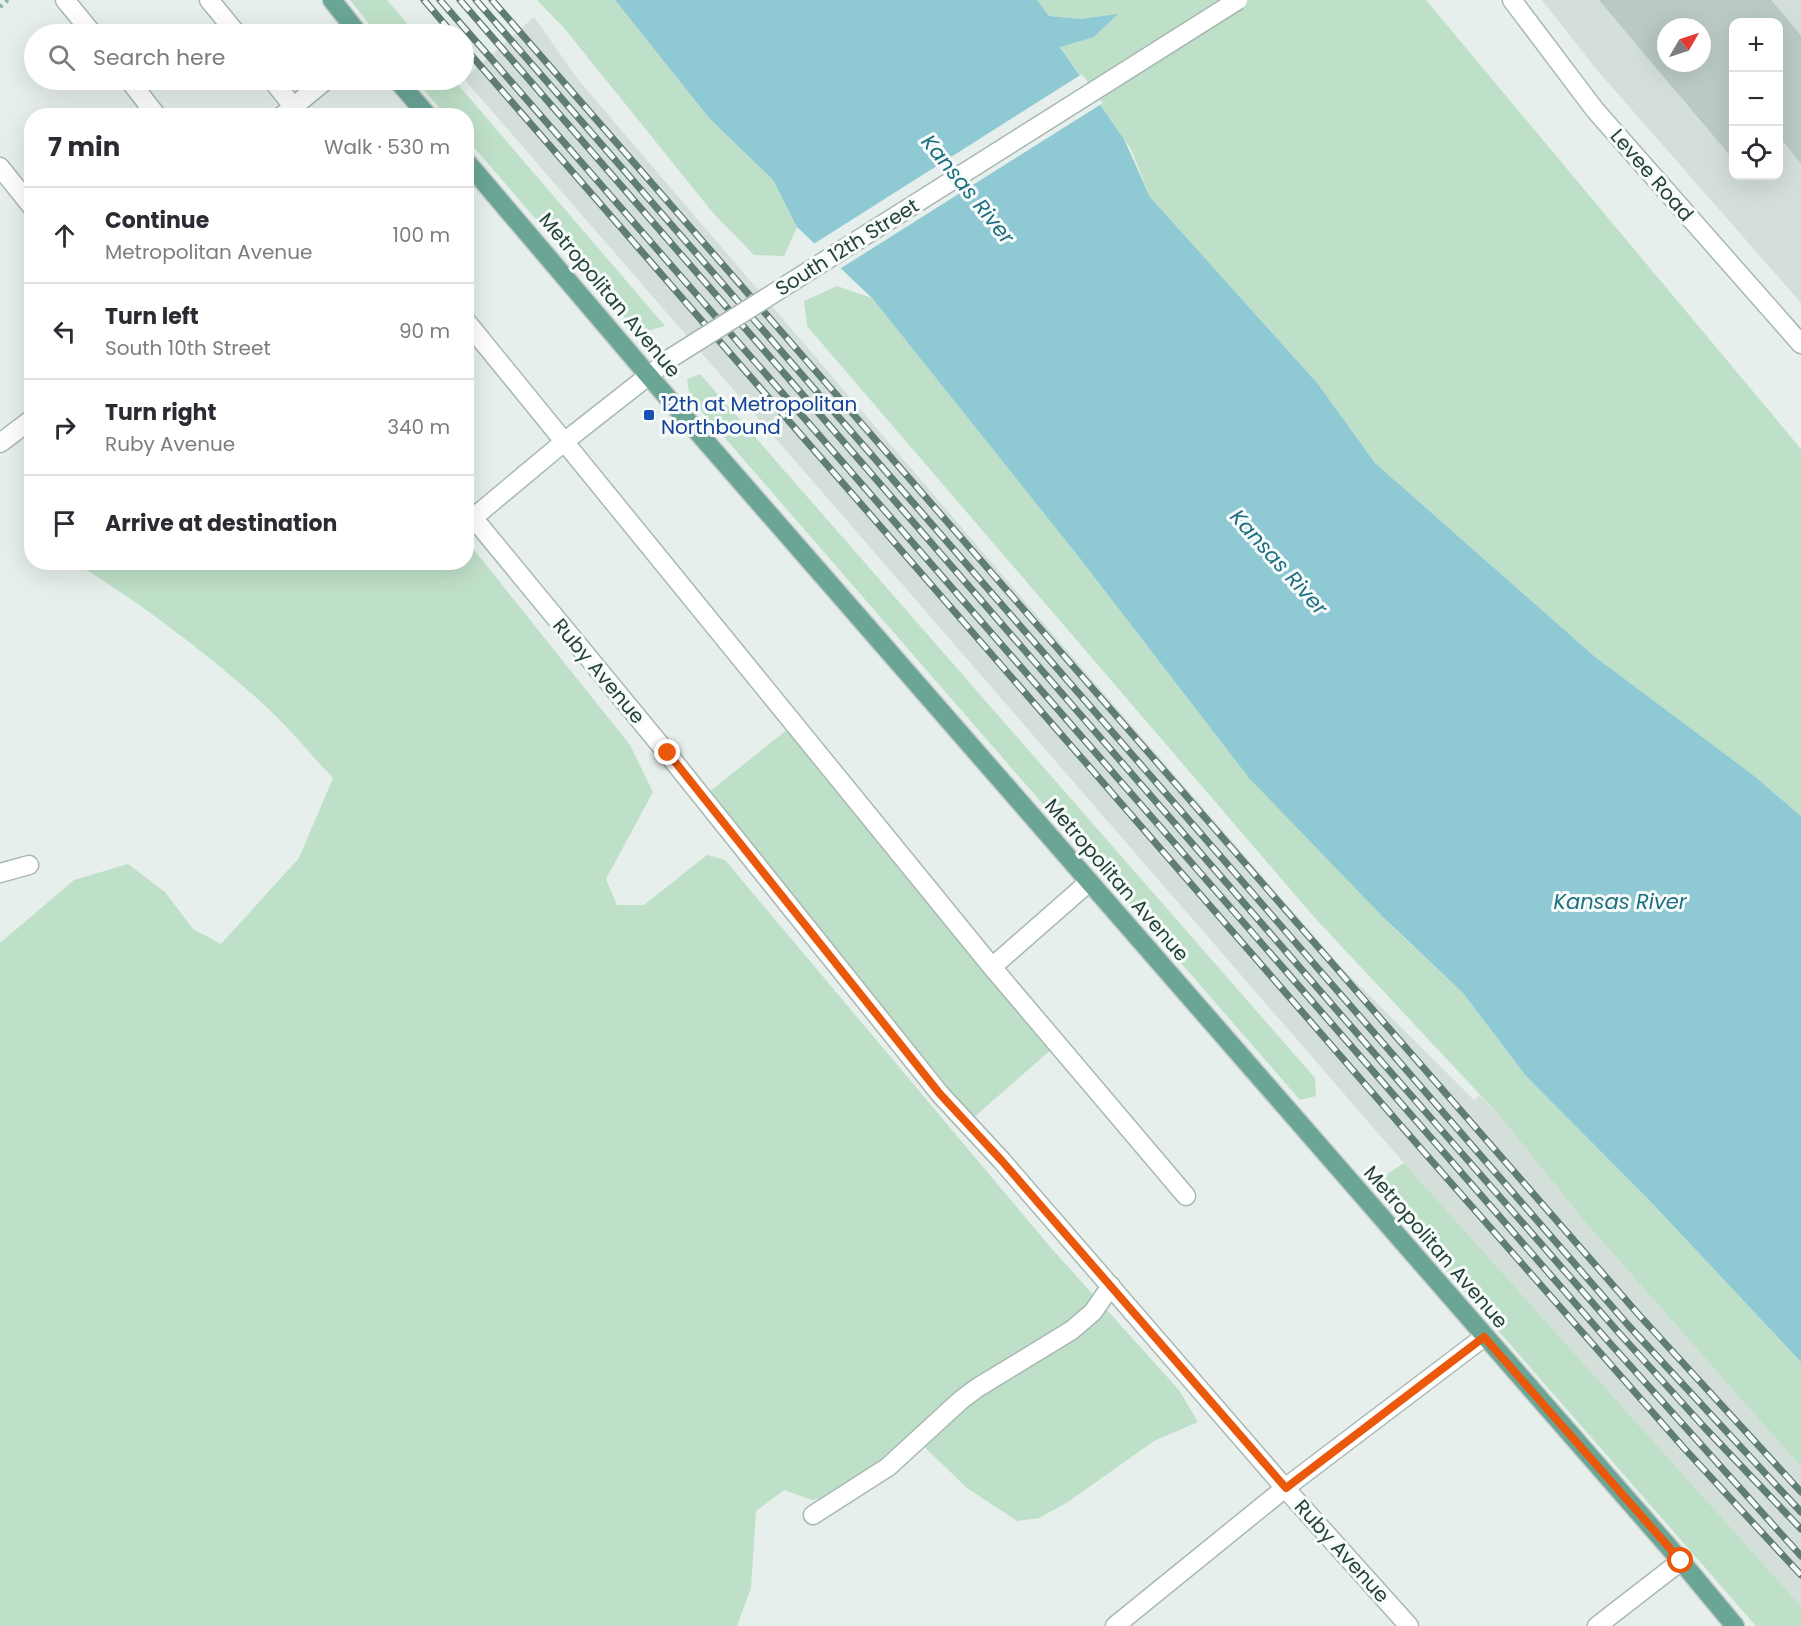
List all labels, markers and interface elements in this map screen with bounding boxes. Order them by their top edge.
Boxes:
north arrow [1657,18,1711,72]
map controls [1729,18,1783,180]
button: + [1729,18,1783,72]
search box [24,24,474,90]
icon: search [45,41,78,74]
text: Search here [93,42,226,73]
button: − [1729,72,1783,126]
street label: Levee Road [1604,123,1700,227]
button: locate [1729,126,1783,180]
water label: Kansas River [915,128,1022,251]
text: 7 min [48,129,120,165]
text: Walk · 530 m [324,133,450,161]
street label: South 12th Street [770,192,924,302]
text: Continue [105,205,209,236]
street label: Metropolitan Avenue [533,207,687,383]
icon: ahead [48,219,81,252]
text: 100 m [393,221,450,249]
text: Metropolitan Avenue [105,238,312,266]
text: Turn left [105,301,199,332]
icon: left [48,315,81,348]
text: 90 m [399,317,450,345]
text: South 10th Street [105,334,271,362]
place label: 12th at Metropolitan Northbound [661,390,857,441]
text: Turn right [105,397,216,428]
marker: 12th at Metropolitan Northbound [642,408,656,422]
icon: right [48,411,81,444]
text: 340 m [387,413,450,441]
text: Ruby Avenue [105,430,235,458]
water label: Kansas River [1224,503,1335,622]
icon: arrive [48,507,81,540]
text: Arrive at destination [105,508,337,539]
street label: Ruby Avenue [546,612,652,730]
route end [654,739,680,765]
street label: Metropolitan Avenue [1038,793,1196,967]
water label: Kansas River [1553,887,1688,916]
street label: Metropolitan Avenue [1357,1160,1515,1334]
street label: Ruby Avenue [1288,1493,1396,1609]
route start [1667,1547,1693,1573]

